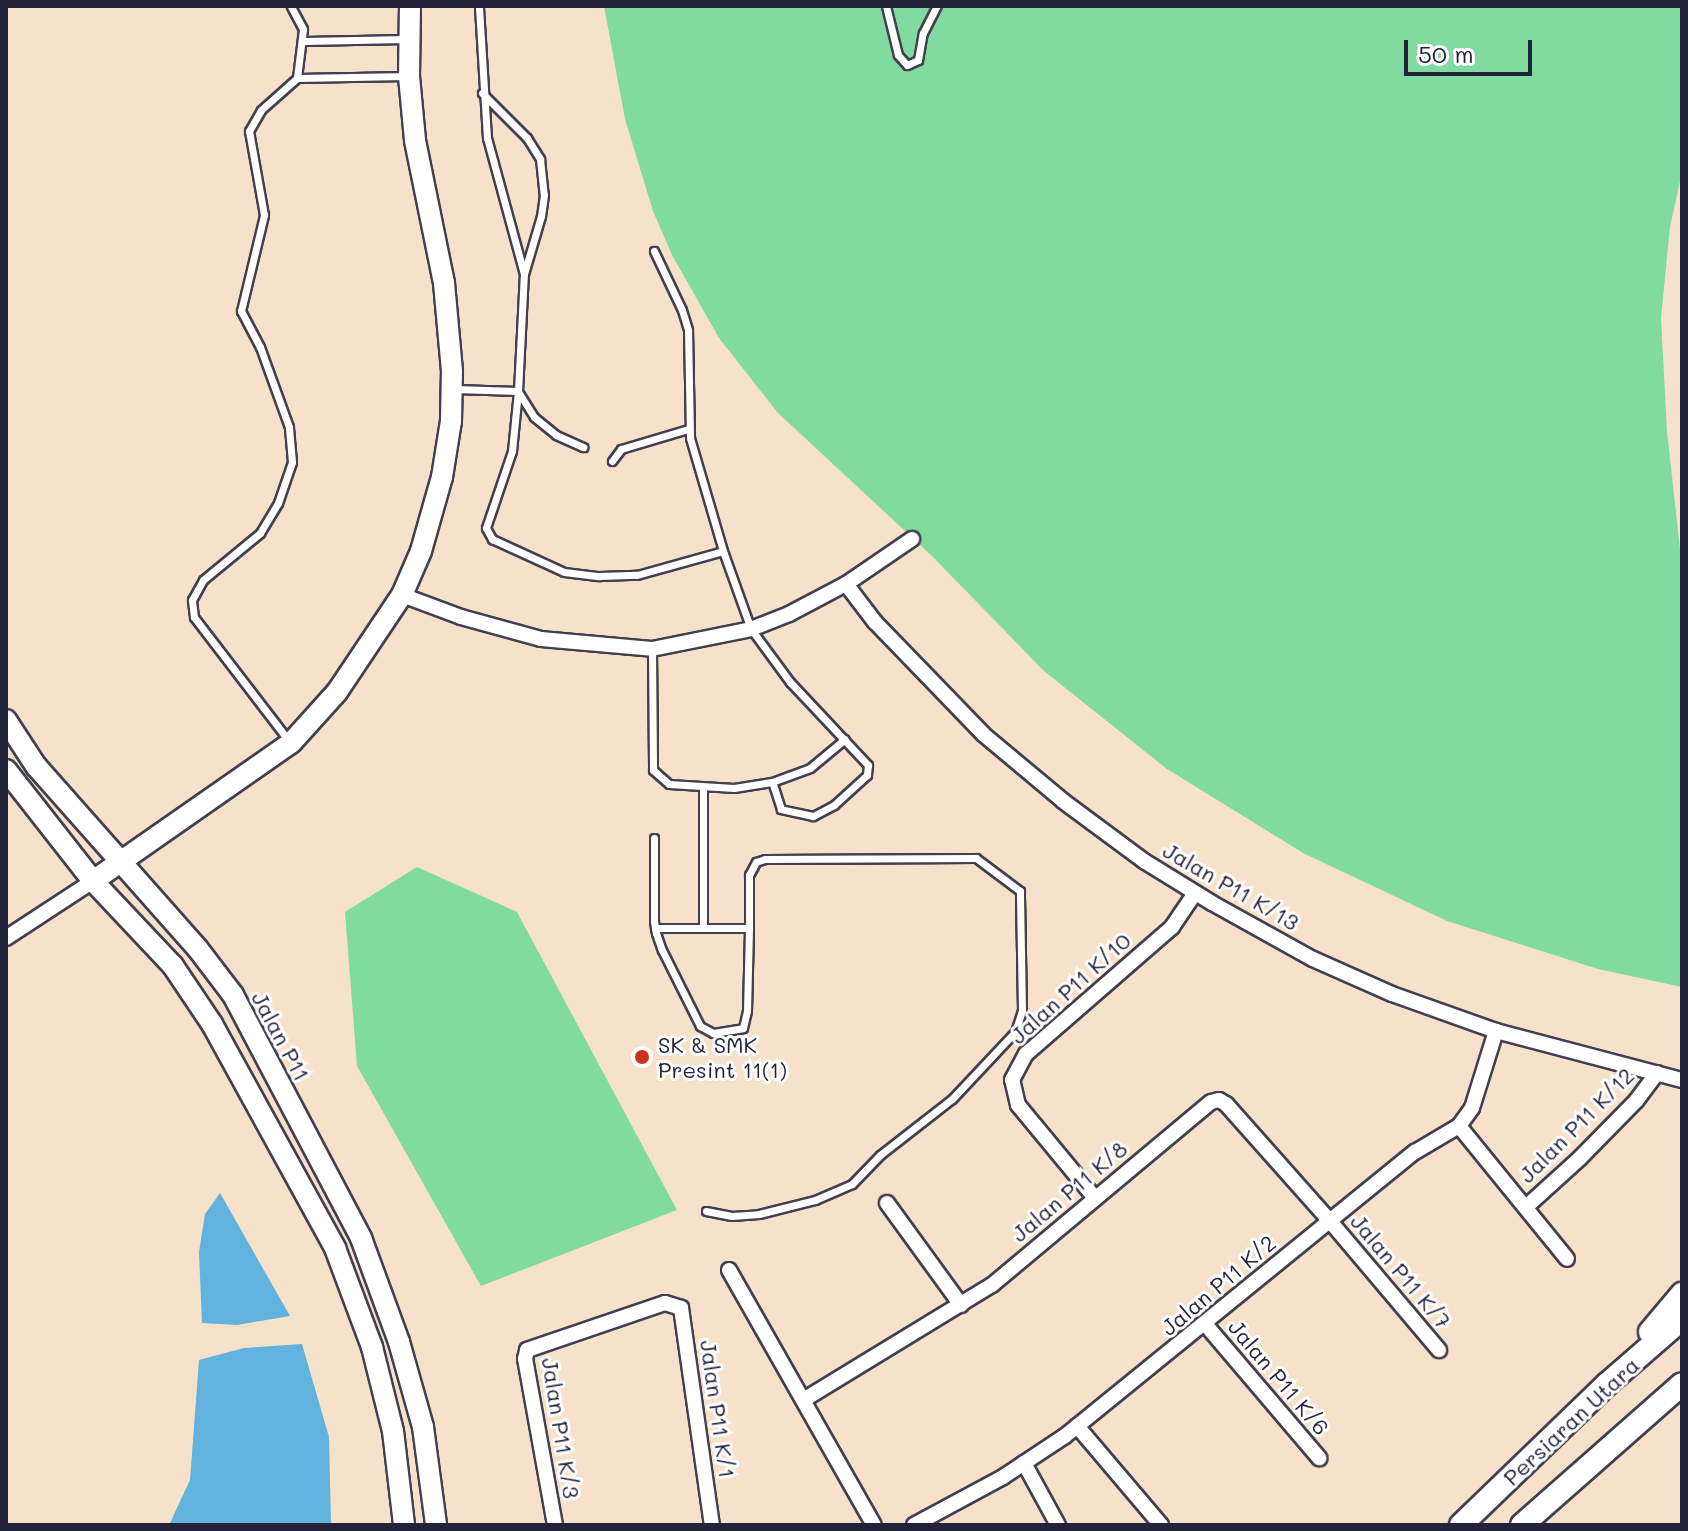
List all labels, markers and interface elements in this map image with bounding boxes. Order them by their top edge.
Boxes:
scale bar [1408,24,1536,74]
text: 50 m [1418,38,1474,69]
street label: Jalan P11 K/13 [1159,837,1303,935]
street label: Jalan P11 K/10 [1004,927,1136,1049]
street label: Jalan P11 [246,987,316,1085]
place label: SK & SMK Presint 11(1) [658,1031,787,1082]
marker: SK & SMK Presint 11(1) [633,1048,651,1066]
street label: Jalan P11 K/12 [1513,1062,1639,1188]
street label: Jalan P11 K/8 [1006,1135,1132,1247]
street label: Jalan P11 K/7 [1345,1208,1457,1334]
street label: Jalan P11 K/2 [1155,1229,1281,1341]
street label: Jalan P11 K/6 [1223,1314,1335,1440]
street label: Jalan P11 K/1 [695,1338,741,1480]
street label: Persiaran Utara [1498,1351,1644,1491]
street label: Jalan P11 K/3 [537,1356,585,1500]

